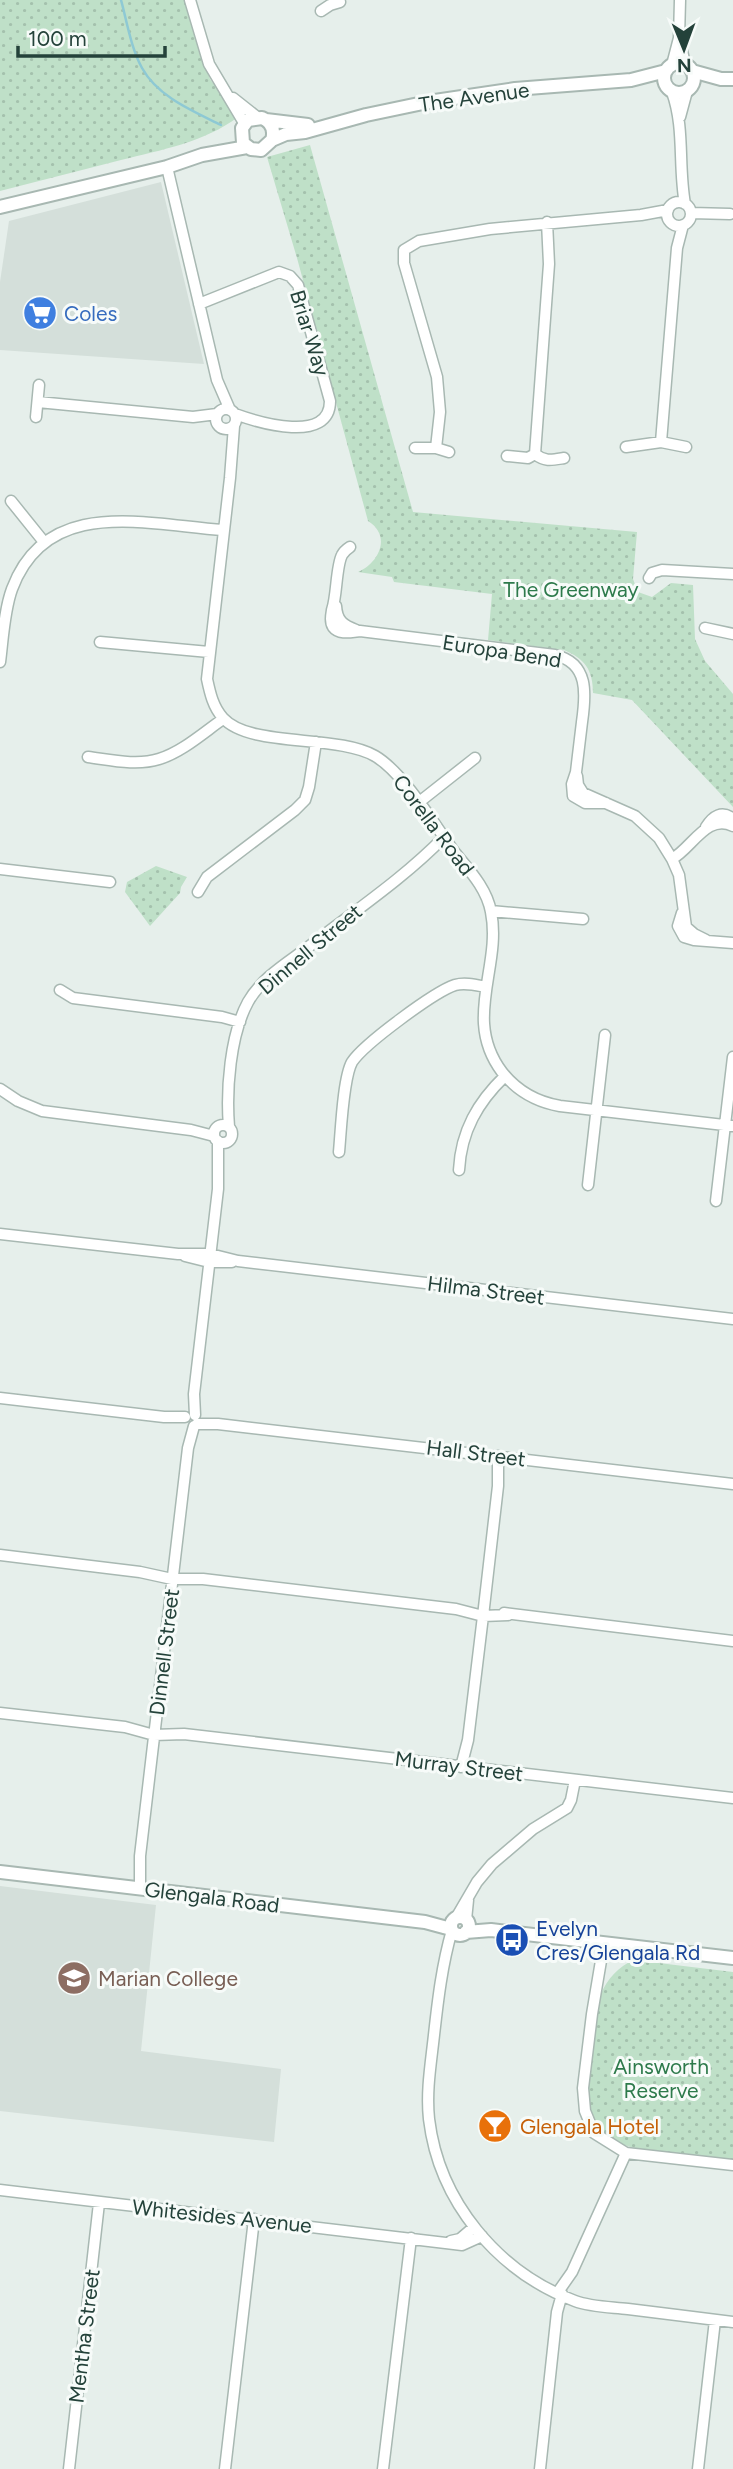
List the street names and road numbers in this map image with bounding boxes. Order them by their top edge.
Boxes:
street label: The Avenue [417,77,531,117]
street label: Briar Way [285,287,335,379]
street label: Europa Bend [441,629,563,673]
street label: Corella Road [388,770,480,880]
street label: Dinnell Street [253,898,367,1000]
street label: Hilma Street [426,1270,546,1310]
street label: Hall Street [425,1435,527,1471]
street label: Dinnell Street [144,1587,184,1717]
street label: Murray Street [393,1746,525,1786]
street label: Glengala Road [143,1876,281,1918]
street label: Whitesides Avenue [131,2194,313,2238]
street label: Mentha Street [63,2267,105,2405]

